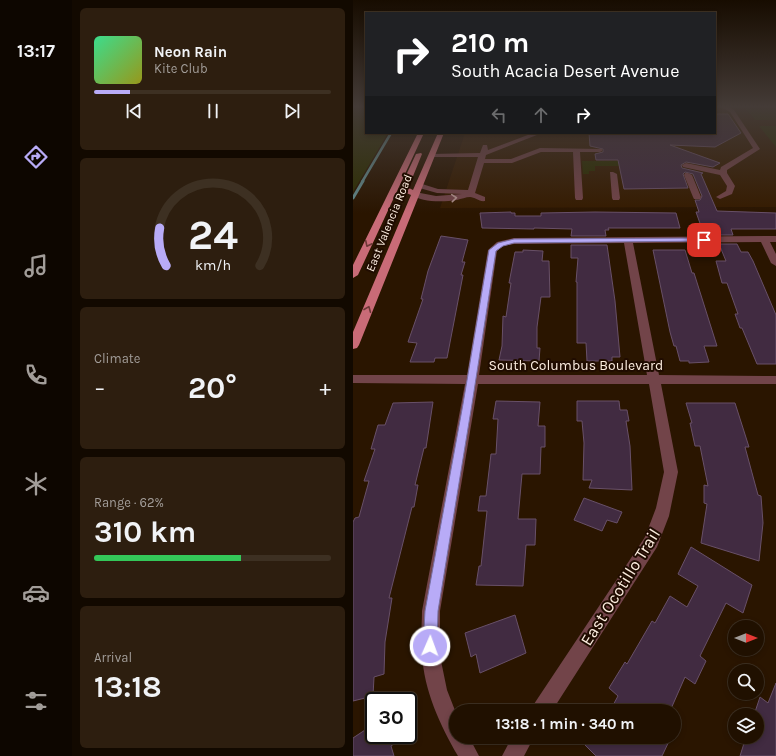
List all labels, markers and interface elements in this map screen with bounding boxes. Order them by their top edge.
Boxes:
text: 210 m [451,26,529,59]
icon: right [385,28,437,80]
text: 13:17 [17,40,55,62]
text: Neon Rain [154,43,227,61]
text: South Acacia Desert Avenue [451,60,680,82]
text: Kite Club [154,61,208,76]
icon: previous [123,100,145,122]
icon: pause [202,100,224,122]
icon: next [281,100,303,122]
icon: left [488,104,510,126]
icon: ahead [530,104,552,126]
icon: right [572,104,594,126]
icon: directions [22,143,50,171]
street label: East Valencia Road [363,172,415,274]
one-way arrow [450,194,457,203]
text: 24 [188,211,238,259]
pin [687,223,721,257]
icon: arrive [693,229,715,251]
one-way arrow [365,240,373,247]
icon: music [22,252,50,280]
text: km/h [194,257,231,274]
one-way arrow [363,306,371,314]
text: Climate [94,351,140,366]
street label: South Columbus Boulevard [489,357,663,374]
icon: phone [22,361,50,389]
text: 20° [188,370,237,406]
text: − [94,375,106,401]
text: + [319,375,331,401]
icon: climate [22,470,50,498]
text: Range · 62% [94,495,164,510]
text: 310 km [94,514,196,550]
street label: East Ocotillo Trail [576,525,664,649]
icon: car [22,579,50,607]
north arrow [728,620,764,656]
map controls [728,620,764,744]
position arrow [409,625,451,667]
text: Arrival [94,650,132,665]
button: search [728,664,764,700]
text: 13:18 [94,669,162,705]
icon: filters [22,687,50,715]
speed limit sign: 30 [365,692,417,744]
button: layers [728,708,764,744]
text: 13:18 · 1 min · 340 m [496,715,634,733]

